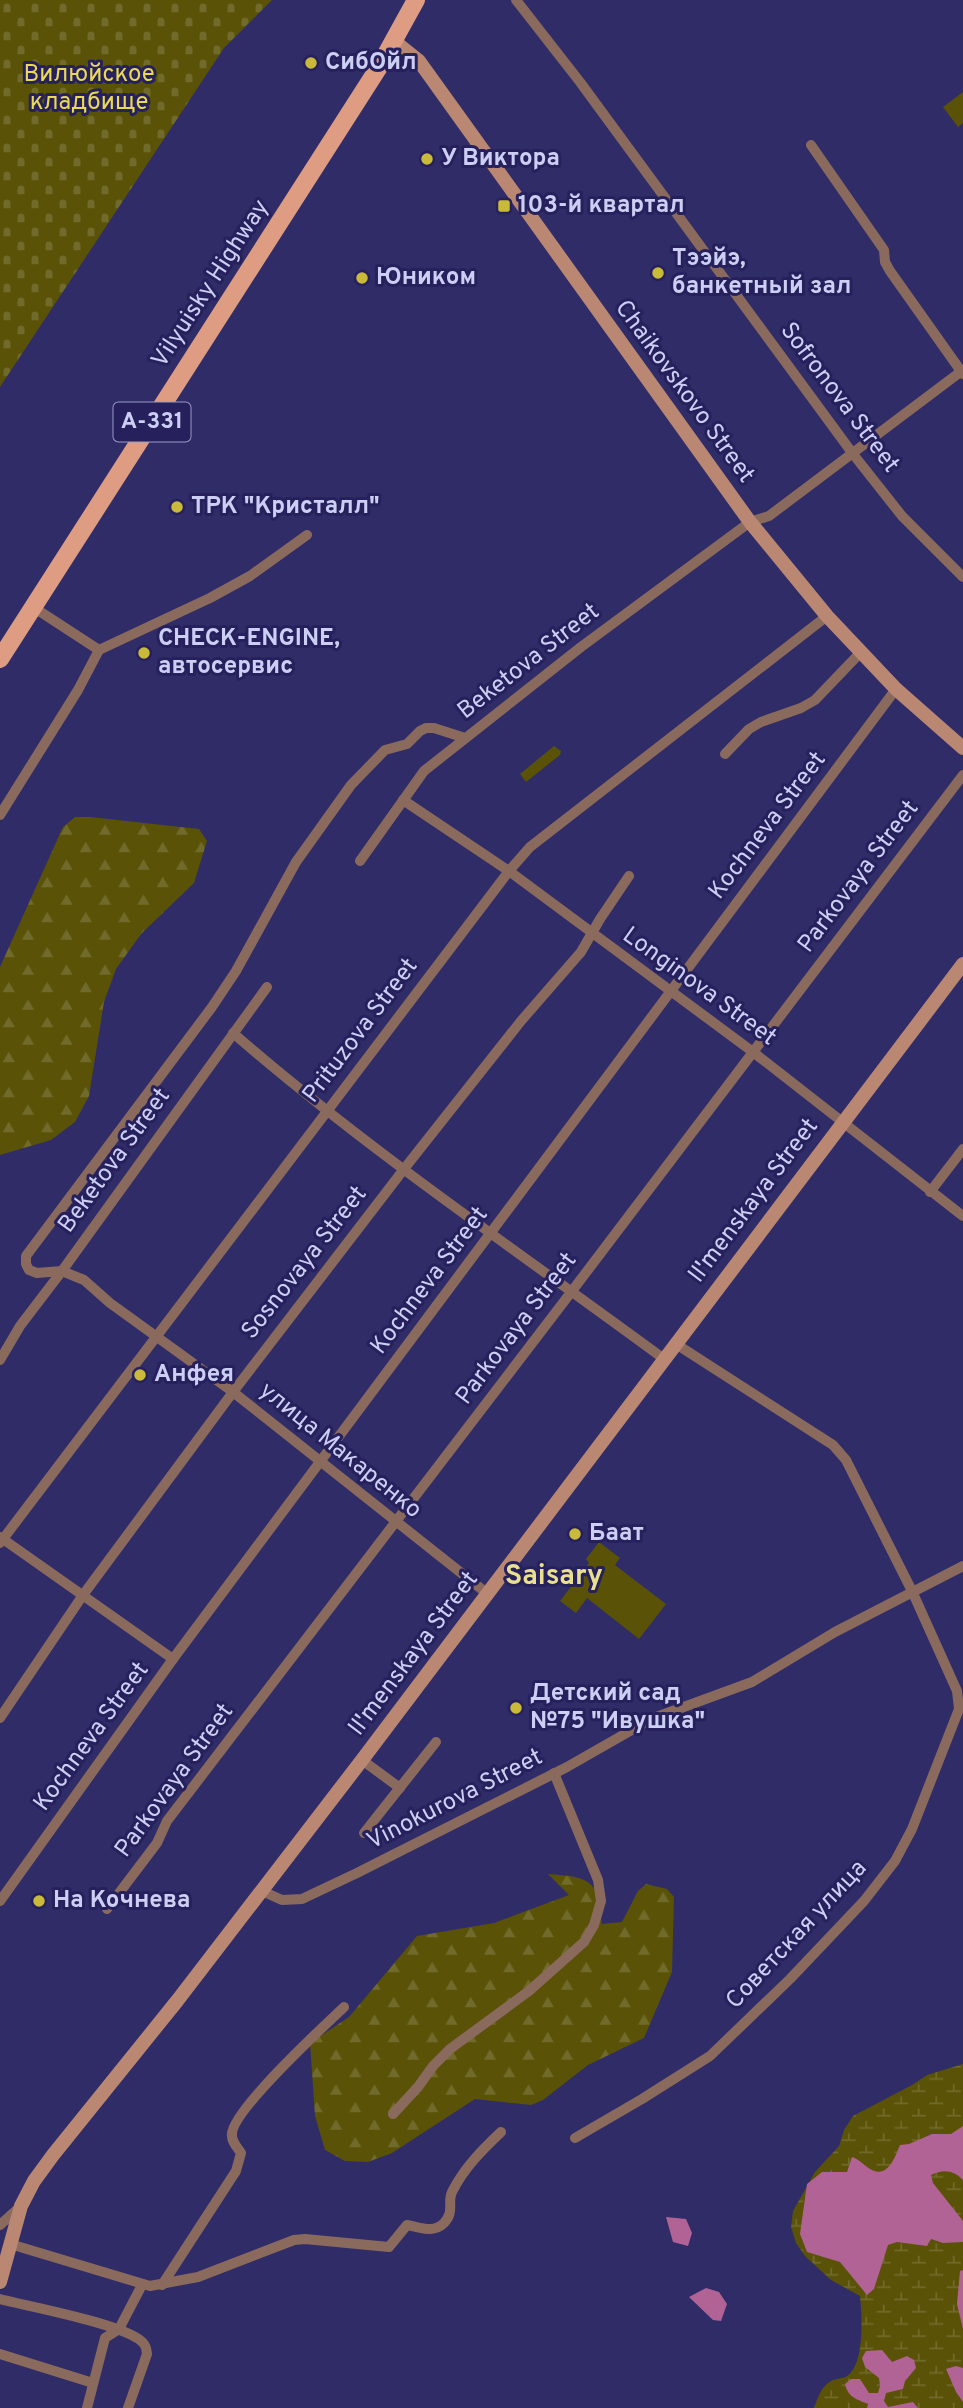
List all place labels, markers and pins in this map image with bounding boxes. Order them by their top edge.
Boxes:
place label: СибОйл [325,48,417,78]
marker: СибОйл [303,55,319,71]
place label: У Виктора [441,144,560,174]
marker: У Виктора [419,151,435,167]
place label: 103-й квартал [518,191,685,221]
marker: 103-й квартал [496,198,512,214]
place label: Тээйэ, банкетный зал [672,244,851,302]
place label: Юником [376,263,476,293]
marker: Тээйэ, банкетный зал [650,265,666,281]
marker: Юником [354,270,370,286]
place label: ТРК "Кристалл" [191,492,380,522]
marker: ТРК "Кристалл" [169,499,185,515]
place label: CHECK-ENGINE, автосервис [158,624,340,682]
marker: CHECK-ENGINE, автосервис [136,645,152,661]
place label: Анфея [154,1360,234,1390]
marker: Анфея [132,1367,148,1383]
place label: Баат [589,1519,644,1549]
marker: Баат [567,1526,583,1542]
place label: Детский сад №75 "Ивушка" [530,1679,705,1737]
marker: Детский сад №75 "Ивушка" [508,1700,524,1716]
place label: На Кочнева [53,1886,190,1916]
marker: На Кочнева [31,1893,47,1909]

